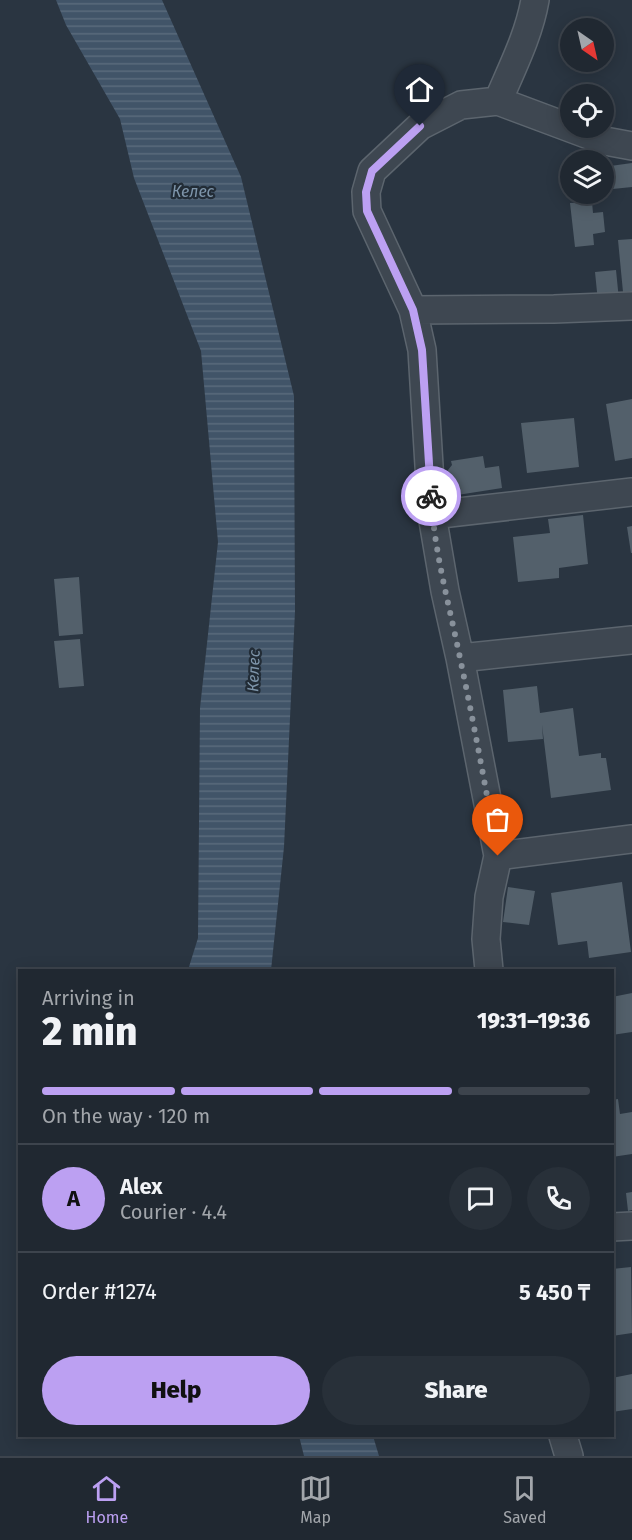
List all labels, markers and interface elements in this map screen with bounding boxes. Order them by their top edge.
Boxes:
north arrow [560,18,614,72]
map controls [560,18,614,204]
pin [394,64,445,126]
icon: home [403,73,436,106]
button: locate [560,84,614,138]
button: layers [560,150,614,204]
water label: Келес [172,182,215,201]
courier [401,466,461,526]
icon: bike [415,480,448,513]
water label: Келес [243,649,264,693]
pin [472,794,523,856]
icon: bag [481,803,514,836]
text: Arriving in [42,986,135,1010]
text: 19:31–19:36 [477,1007,590,1034]
text: 2 min [42,1009,138,1055]
text: On the way · 120 m [42,1104,210,1128]
button: chat [449,1167,512,1230]
button: phone [527,1167,590,1230]
text: Alex [120,1173,163,1200]
text: A [67,1185,80,1212]
text: Courier · 4.4 [120,1200,227,1224]
text: Order #1274 [42,1278,157,1305]
text: 5 450 ₸ [519,1279,590,1306]
button: Help [42,1356,310,1425]
button: Share [322,1356,590,1425]
tab: Home [86,1472,128,1527]
tab: Map [299,1472,332,1527]
tab: Saved [503,1472,546,1527]

